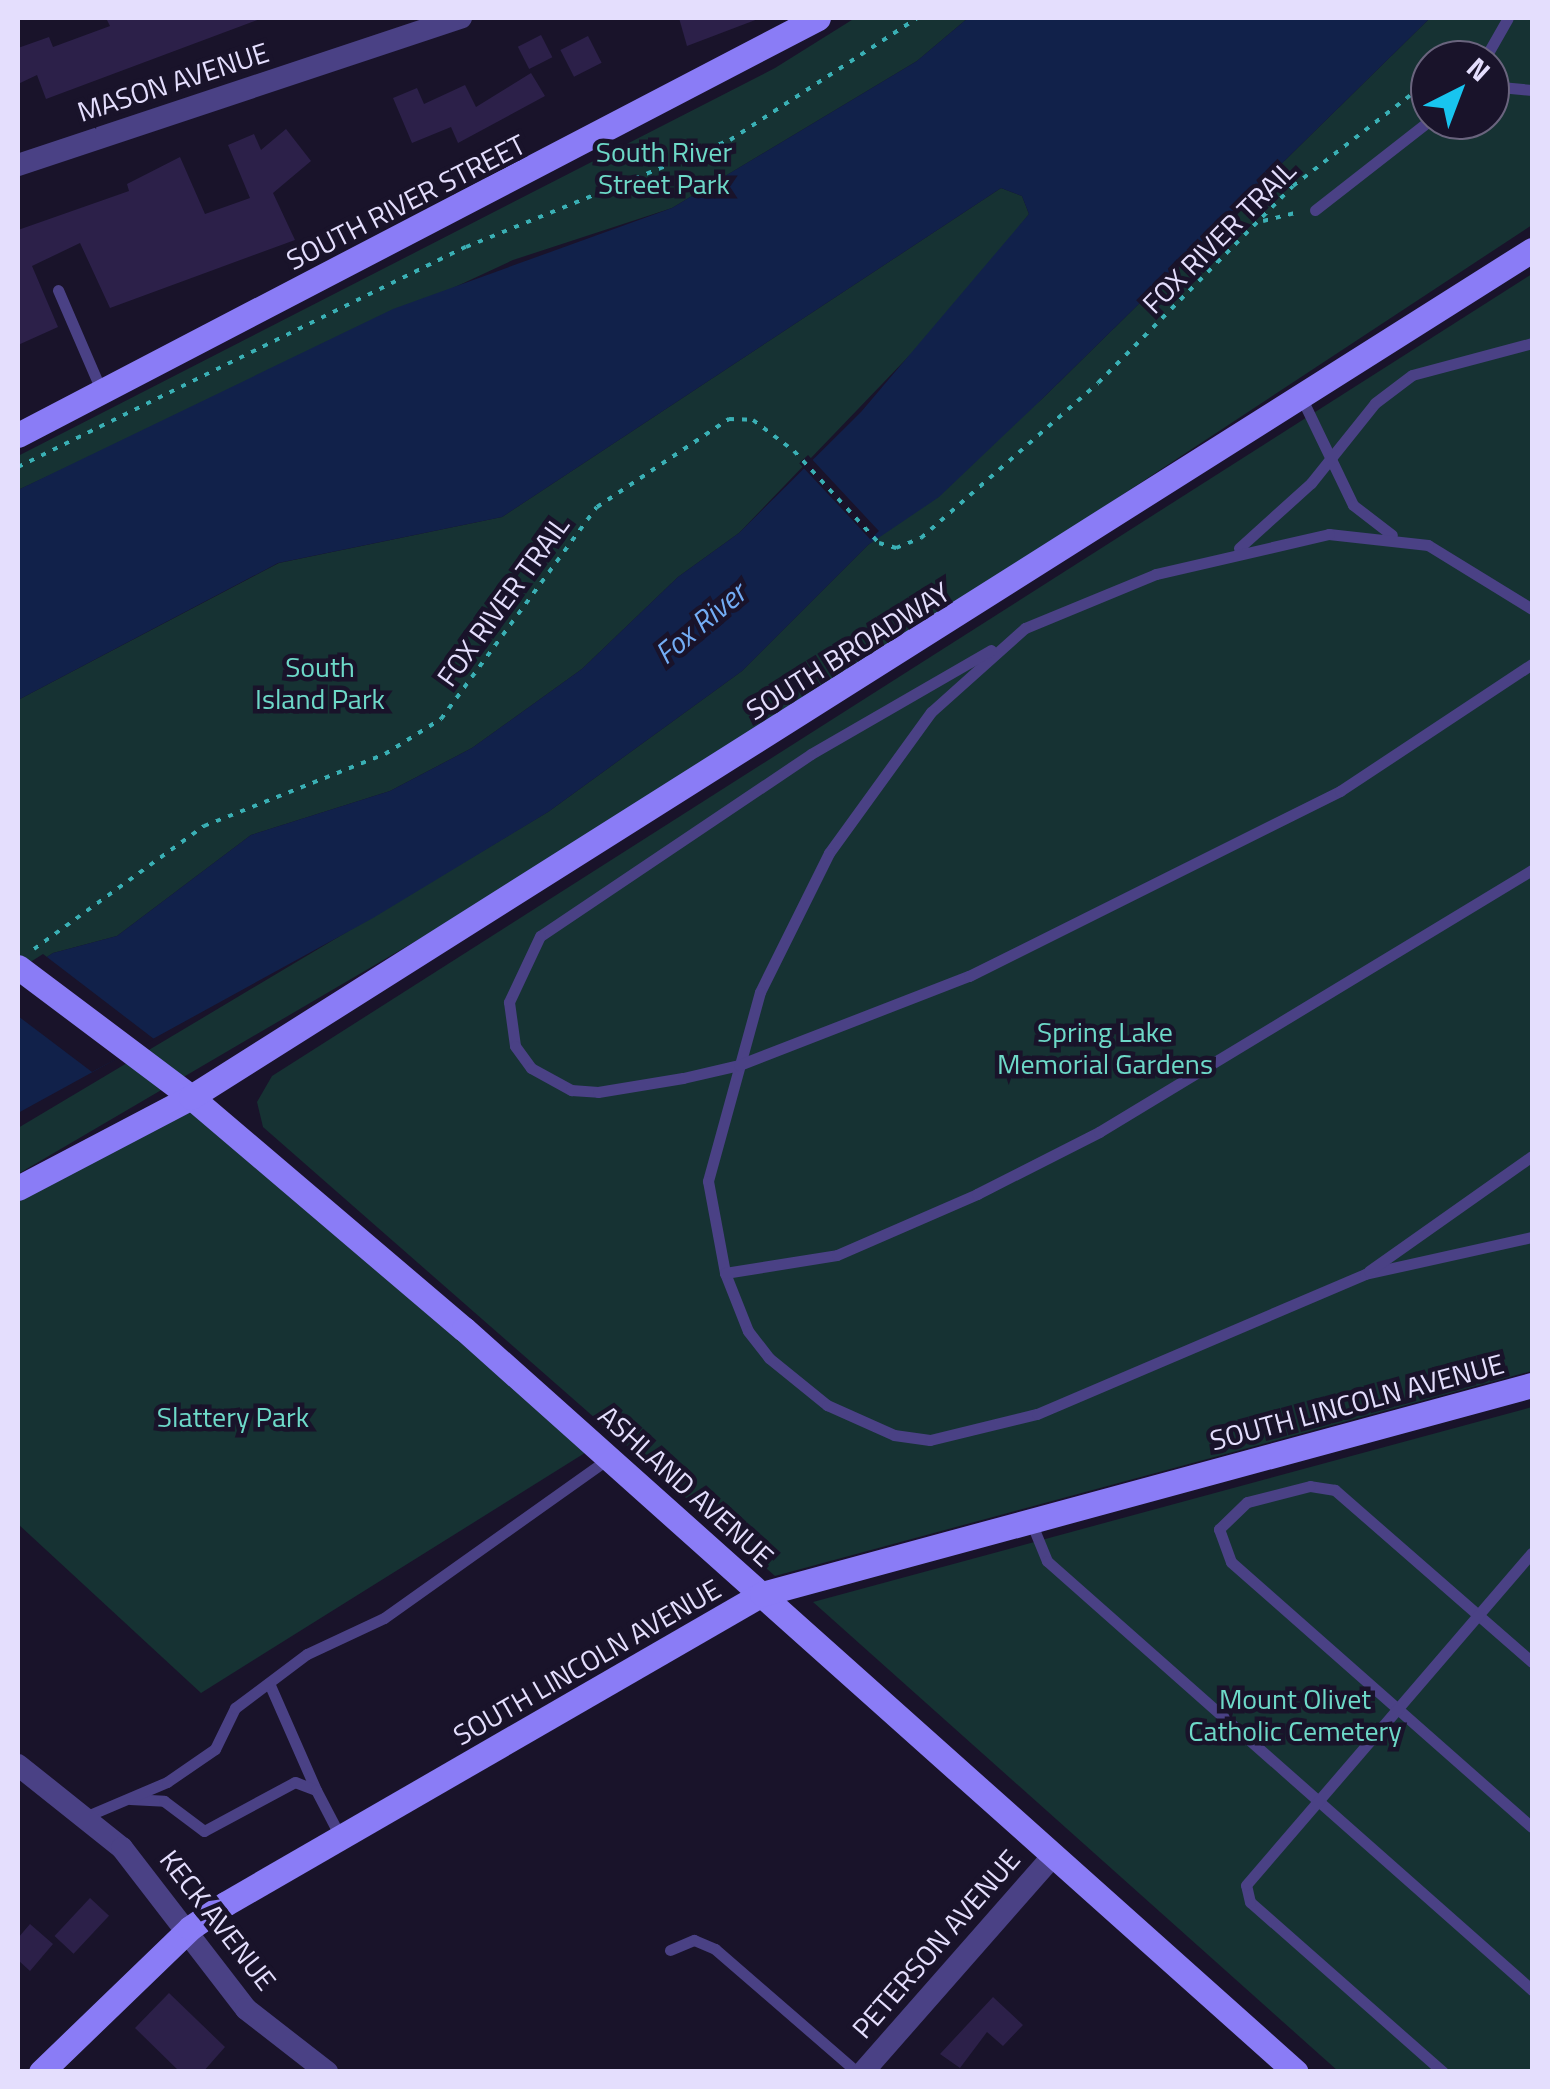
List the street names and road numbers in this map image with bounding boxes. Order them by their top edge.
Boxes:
street label: MASON AVENUE [73,35,273,129]
street label: SOUTH RIVER STREET [281,127,531,277]
street label: FOX RIVER TRAIL [1136,154,1302,320]
street label: FOX RIVER TRAIL [430,509,576,693]
street label: SOUTH BROADWAY [740,575,956,727]
street label: SOUTH LINCOLN AVENUE [1206,1347,1508,1457]
street label: ASHLAND AVENUE [592,1399,780,1573]
street label: SOUTH LINCOLN AVENUE [448,1572,726,1752]
street label: KECK AVENUE [153,1843,283,1997]
street label: PETERSON AVENUE [845,1843,1027,2045]

